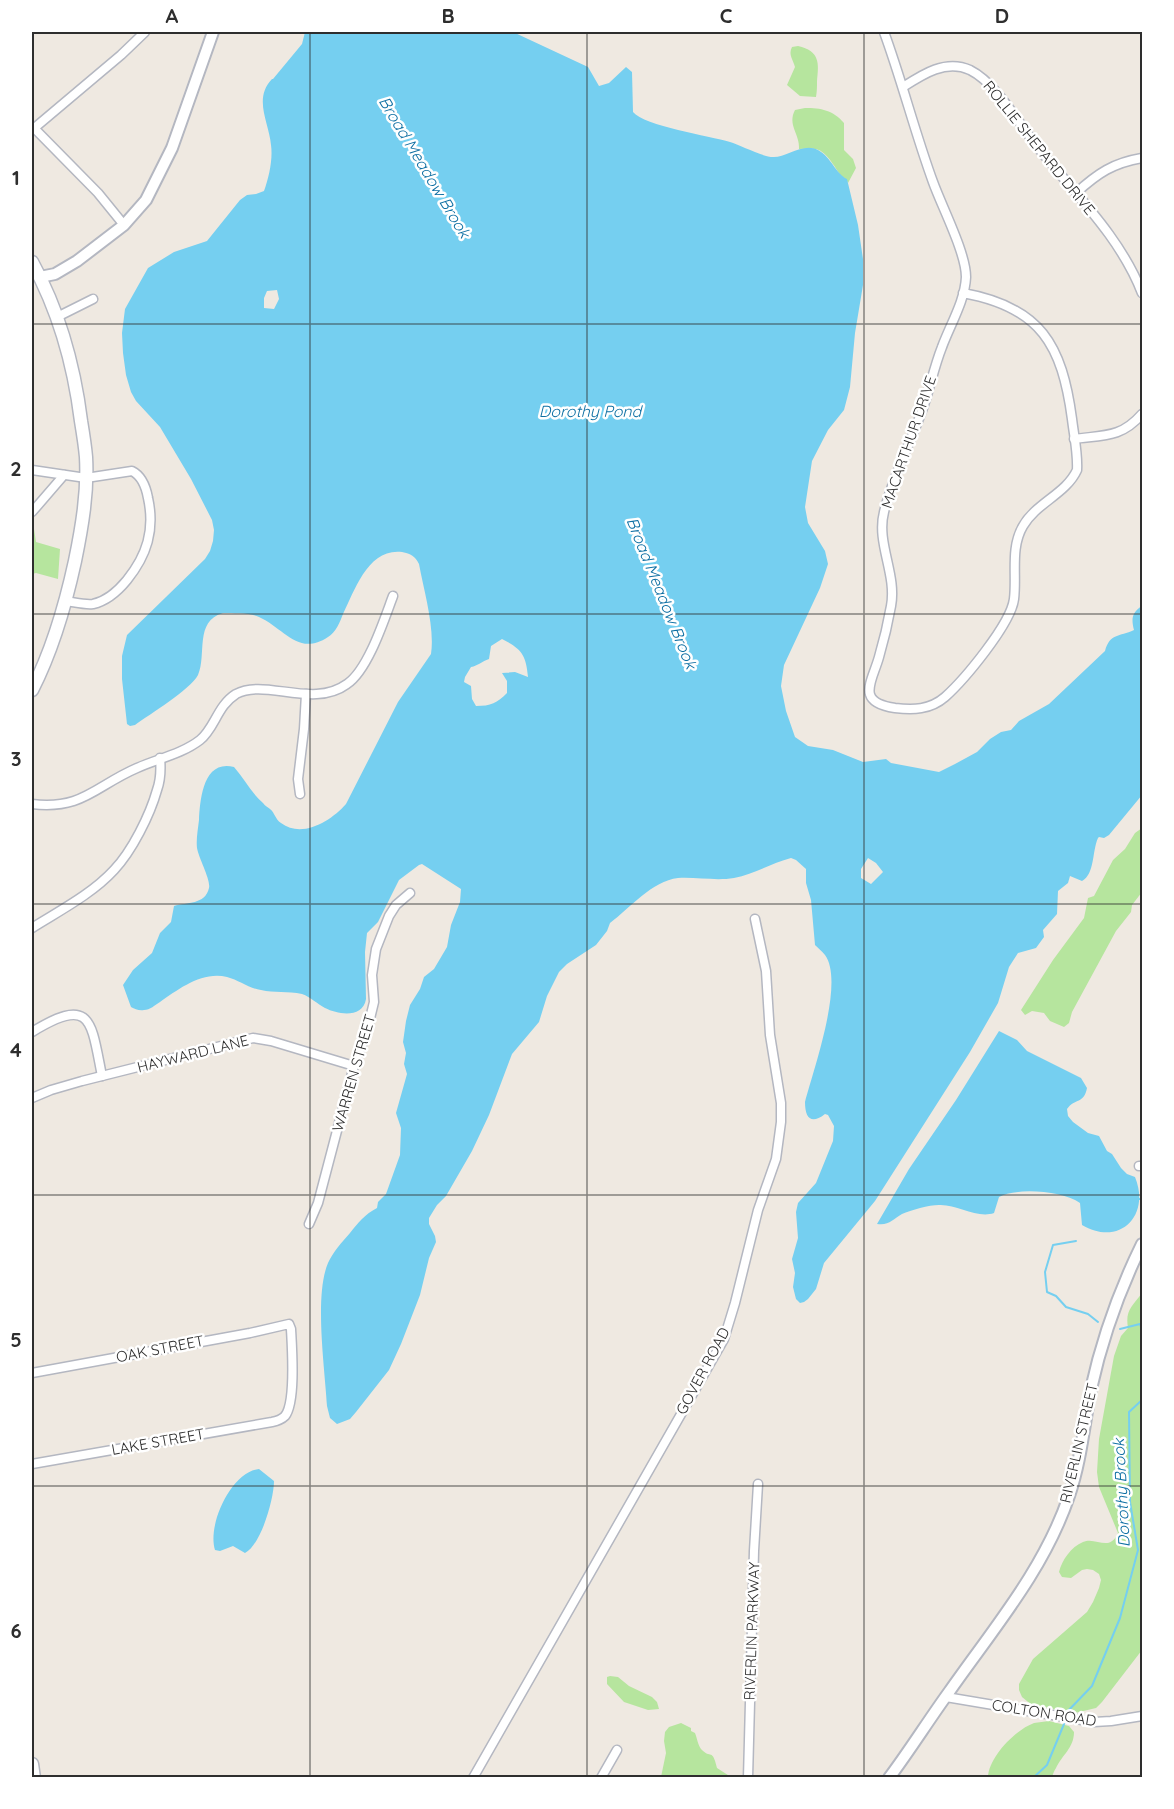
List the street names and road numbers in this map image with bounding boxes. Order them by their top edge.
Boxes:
street label: ROLLIE SHEPARD DRIVE [979,77,1099,219]
street label: MACARTHUR DRIVE [877,373,940,511]
street label: WARREN STREET [328,1012,379,1134]
street label: HAYWARD LANE [135,1030,251,1077]
street label: GOVER ROAD [672,1324,734,1418]
street label: OAK STREET [114,1331,205,1366]
street label: RIVERLIN STREET [1055,1381,1102,1505]
street label: LAKE STREET [110,1424,206,1459]
street label: RIVERLIN PARKWAY [740,1561,763,1701]
street label: COLTON ROAD [991,1695,1098,1730]

